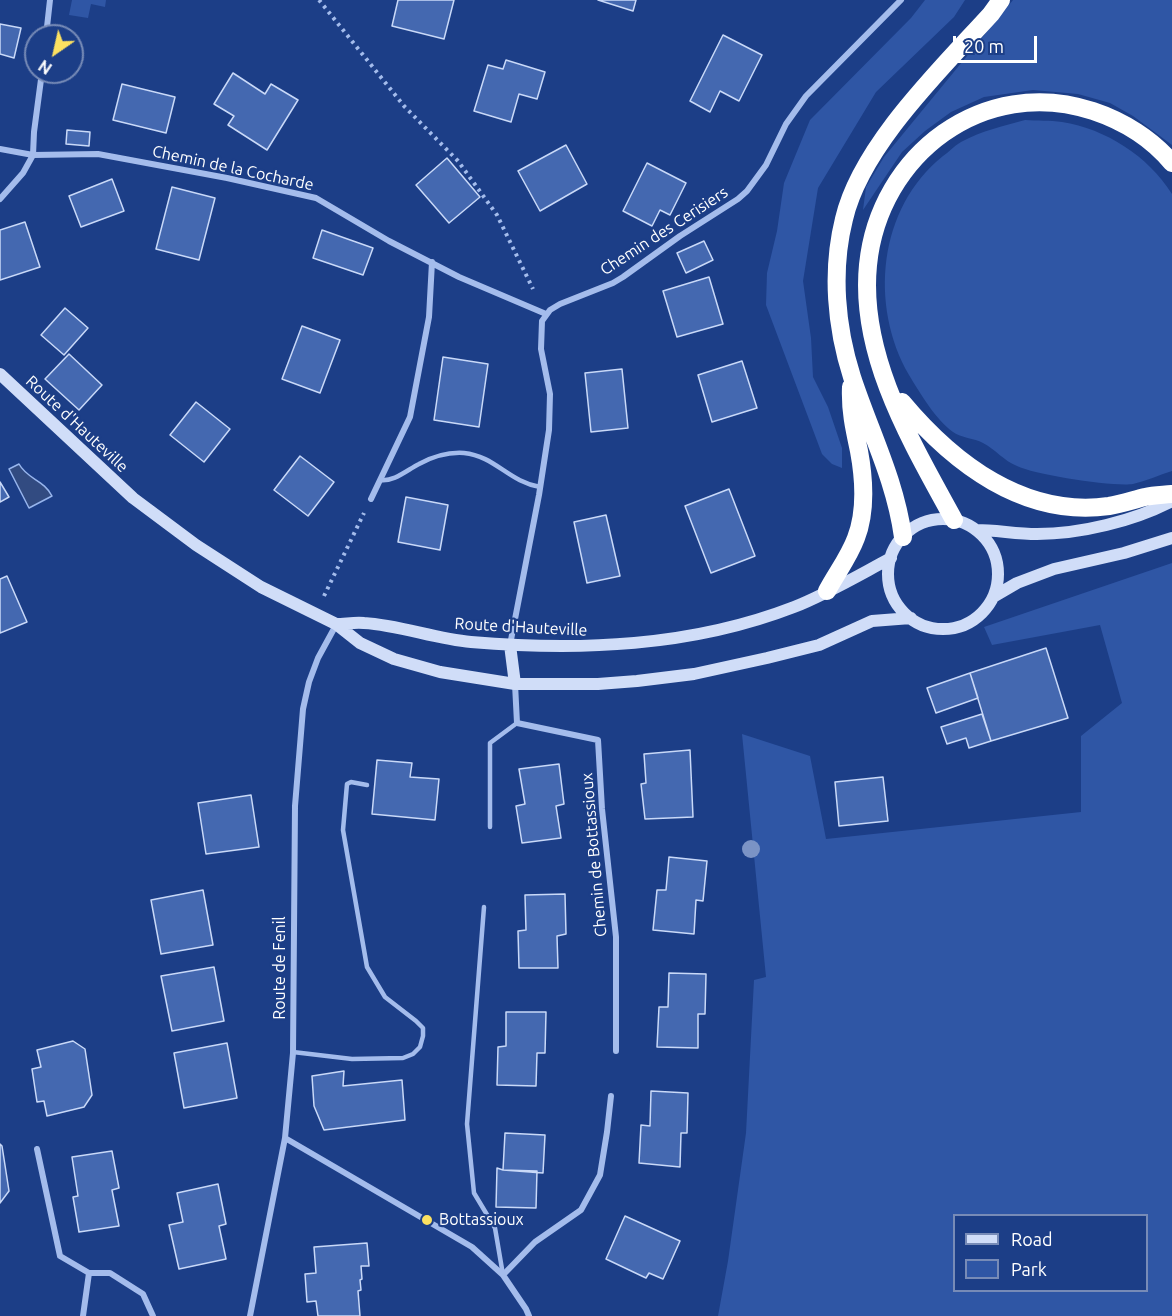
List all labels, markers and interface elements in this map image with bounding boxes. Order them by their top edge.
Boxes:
north arrow [24,24,84,84]
scale bar [956,24,1040,62]
text: 20 m [964,36,1004,56]
text: N [35,56,55,78]
street label: Chemin de la Cocharde [151,142,315,194]
street label: Chemin des Cerisiers [597,183,731,279]
street label: Route d'Hauteville [22,372,132,476]
street label: Route d'Hauteville [454,614,588,640]
street label: Chemin de Bottassioux [577,772,611,938]
street label: Route de Fenil [270,916,290,1020]
place label: Bottassioux [439,1210,524,1230]
marker: Bottassioux [420,1213,434,1227]
legend [953,1214,1148,1292]
text: Road [1011,1229,1053,1249]
text: Park [1011,1259,1047,1279]

